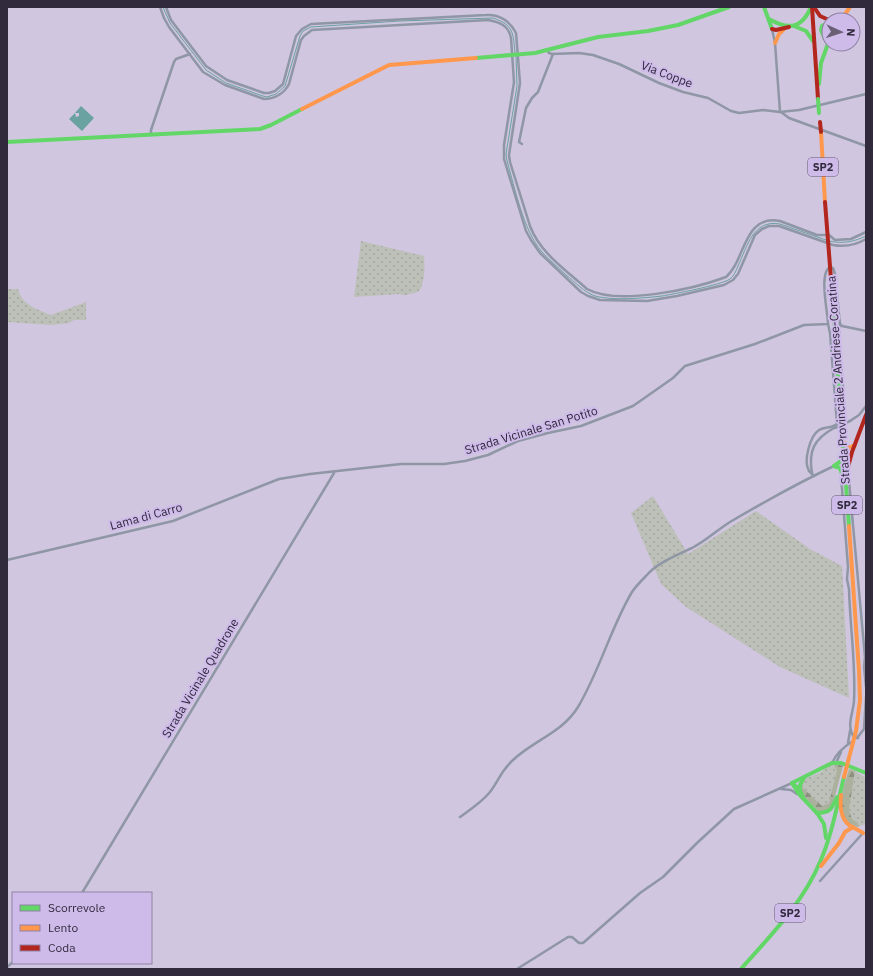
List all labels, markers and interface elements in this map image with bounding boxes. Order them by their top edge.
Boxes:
north arrow [821,12,861,52]
text: N [844,28,858,37]
street label: Via Coppe [639,57,695,91]
road number: SP2 [808,158,838,176]
street label: Strada Provinciale 2 Andriese-Coratina [823,275,853,485]
street label: Strada Vicinale San Potito [463,403,600,457]
road number: SP2 [832,496,862,514]
street label: Lama di Carro [108,499,184,533]
street label: Strada Vicinale Quadrone [158,615,242,740]
legend [12,892,152,964]
text: Scorrevole [48,900,106,915]
road number: SP2 [775,904,805,922]
text: Lento [48,920,78,935]
text: Coda [48,940,76,955]

